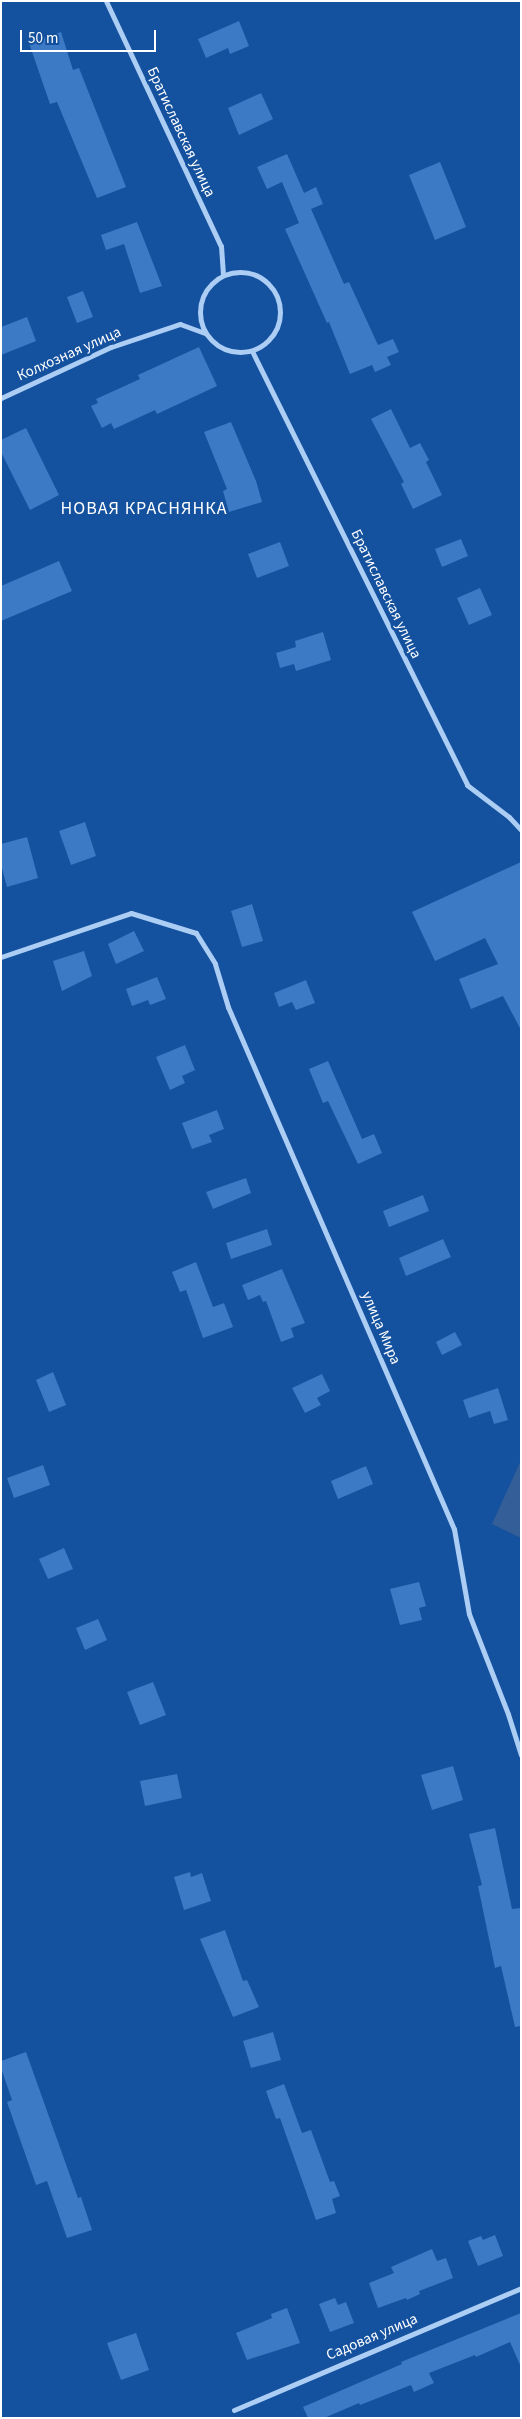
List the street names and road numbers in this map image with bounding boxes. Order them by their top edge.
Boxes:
street label: Братиславская улица [143,64,219,200]
street label: Колхозная улица [14,323,124,385]
street label: Братиславская улица [347,526,425,662]
street label: улица Мира [358,1289,404,1367]
street label: Садовая улица [324,2310,420,2364]

